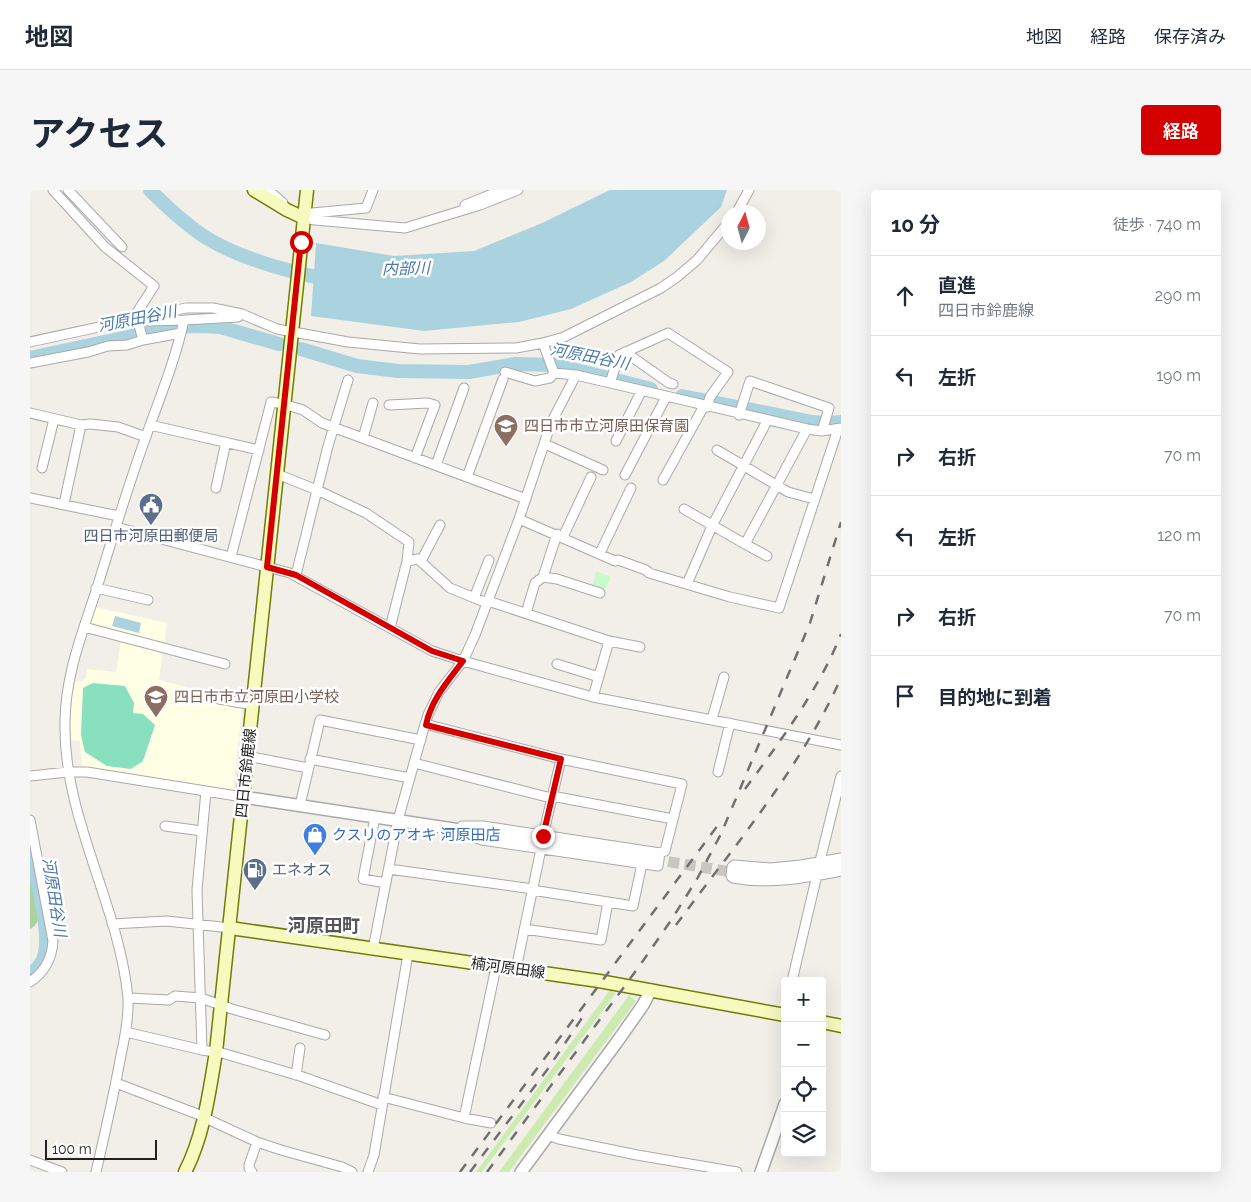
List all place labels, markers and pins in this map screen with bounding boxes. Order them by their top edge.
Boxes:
school or university icon: 四日市市立河原田保育園 [493,413,519,447]
place label: 四日市市立河原田保育園 [524,417,689,435]
public building icon: 四日市河原田郵便局 [138,492,164,526]
place label: 四日市河原田郵便局 [83,527,219,545]
school or university icon: 四日市市立河原田小学校 [143,684,169,718]
place label: 四日市市立河原田小学校 [174,688,339,706]
shop icon: クスリのアオキ 河原田店 [302,822,328,856]
place label: クスリのアオキ 河原田店 [332,826,500,844]
fuel station icon: エネオス [242,857,268,891]
place label: エネオス [272,861,332,879]

